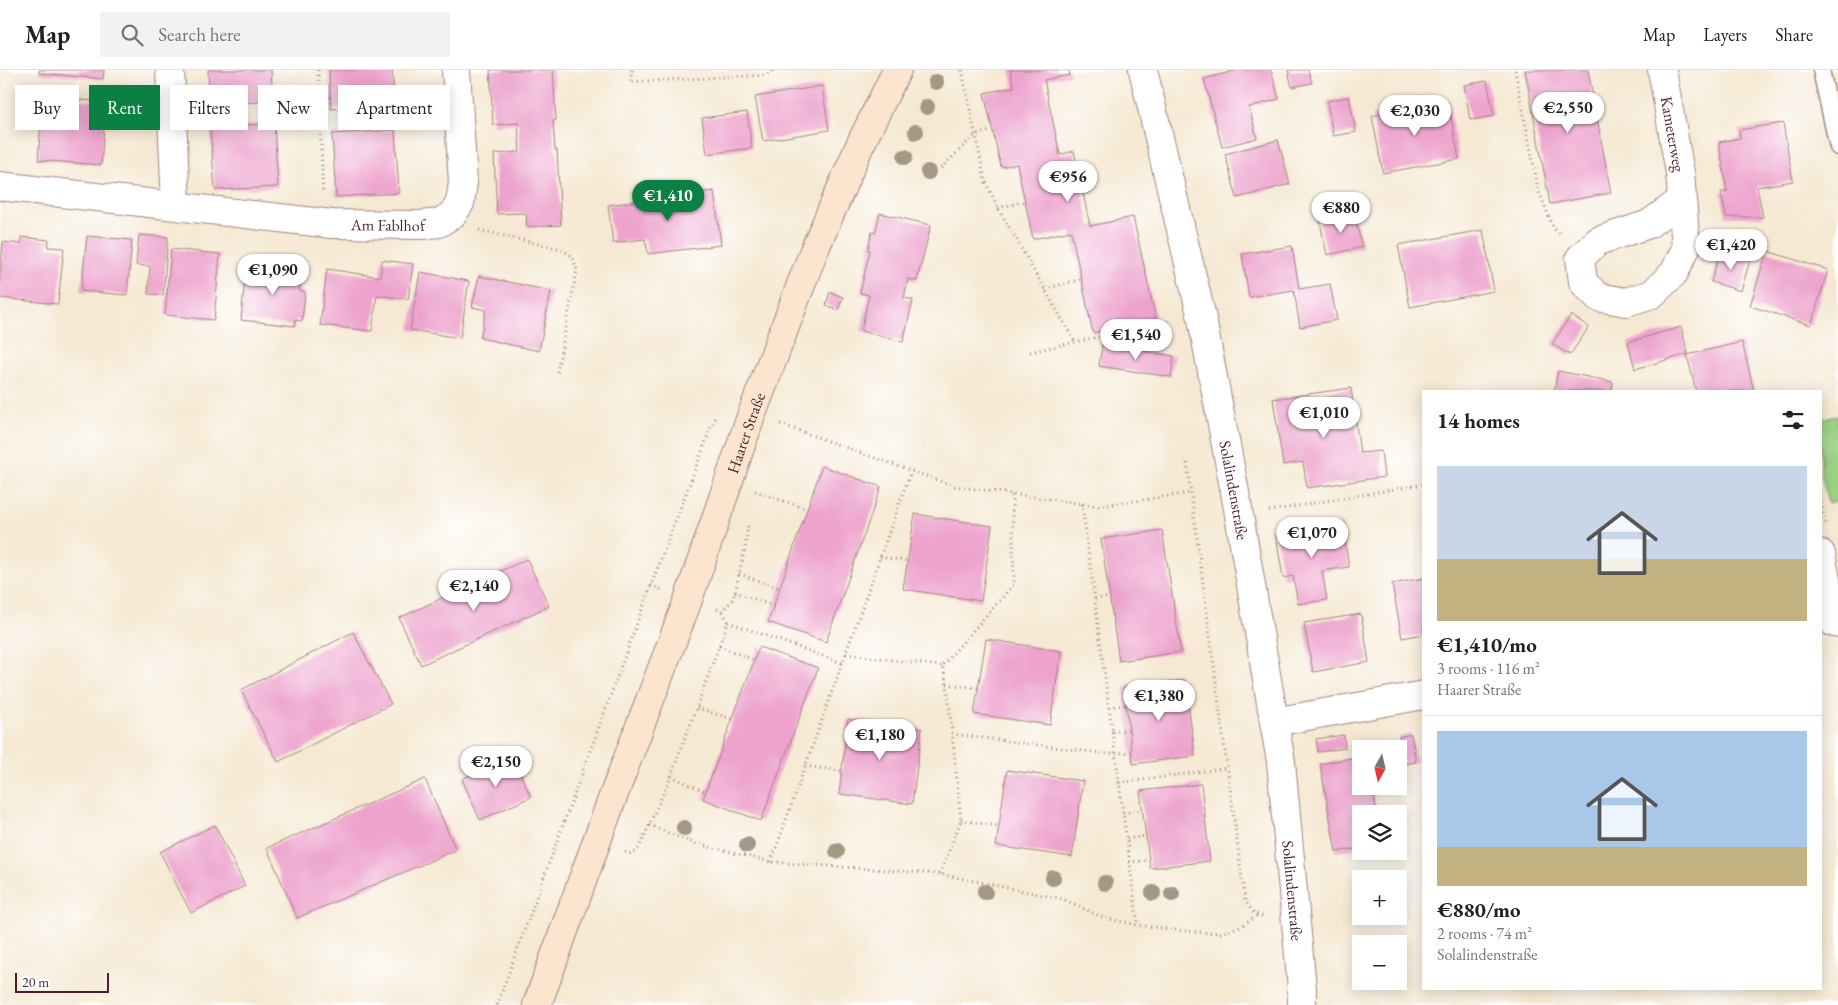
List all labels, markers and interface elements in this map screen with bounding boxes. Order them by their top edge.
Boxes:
search box [100,12,450,57]
text: Map [25,19,70,50]
icon: search [118,21,146,49]
text: Search here [158,22,241,47]
text: Map [1643,23,1675,46]
text: Layers [1703,23,1747,46]
text: Share [1775,23,1813,46]
chip: Buy [15,85,79,130]
chip: Rent [89,85,160,130]
chip: Filters [170,85,248,130]
chip: New [258,85,328,130]
chip: Apartment [338,85,450,130]
pin: €2,550 [1527,92,1609,134]
pin: €2,030 [1374,94,1456,137]
street label: Kameterweg [1656,95,1690,175]
text: €2,550 [1543,97,1593,118]
text: €2,030 [1390,100,1440,121]
pin: €956 [1038,160,1098,203]
text: €956 [1049,166,1087,187]
pin: €1,410 [627,180,709,222]
text: €1,410 [643,185,693,206]
pin: €880 [1311,191,1371,234]
text: €880 [1322,197,1360,218]
street label: Am Fablhof [350,214,428,236]
pin: €1,420 [1690,228,1772,271]
text: €1,420 [1706,234,1756,255]
pin: €1,090 [232,254,314,296]
text: €1,090 [248,259,298,280]
pin: €1,540 [1095,318,1177,361]
text: €1,540 [1111,324,1161,345]
street label: Haarer Straße [722,390,770,476]
pin: €1,010 [1283,396,1365,439]
text: €1,010 [1299,402,1349,423]
icon: filters [1779,406,1807,434]
text: 14 homes [1437,407,1520,434]
street label: Solalindenstraße [1214,439,1253,541]
icon: home [1577,498,1667,588]
pin: €1,070 [1271,516,1353,559]
text: €1,070 [1287,522,1337,543]
pin: €2,140 [433,570,515,612]
text: €2,140 [449,575,499,596]
text: €1,410/mo [1437,631,1537,658]
text: 3 rooms · 116 m² [1437,658,1540,679]
text: Haarer Straße [1437,679,1521,700]
pin: €1,380 [1118,680,1200,722]
text: €1,380 [1134,685,1184,706]
pin: €1,180 [839,718,921,761]
text: €1,180 [855,724,905,745]
north arrow [1352,740,1408,795]
map controls [1352,740,1407,990]
pin: €2,150 [455,746,537,788]
text: €2,150 [471,751,521,772]
icon: home [1577,764,1667,854]
button: layers [1352,805,1407,860]
street label: Solalindenstraße [1277,839,1308,942]
button: + [1352,870,1407,925]
text: €880/mo [1437,896,1521,923]
text: 2 rooms · 74 m² [1437,923,1532,944]
button: − [1352,935,1407,990]
text: Solalindenstraße [1437,944,1538,965]
scale bar [15,970,109,993]
text: 20 m [22,973,49,991]

